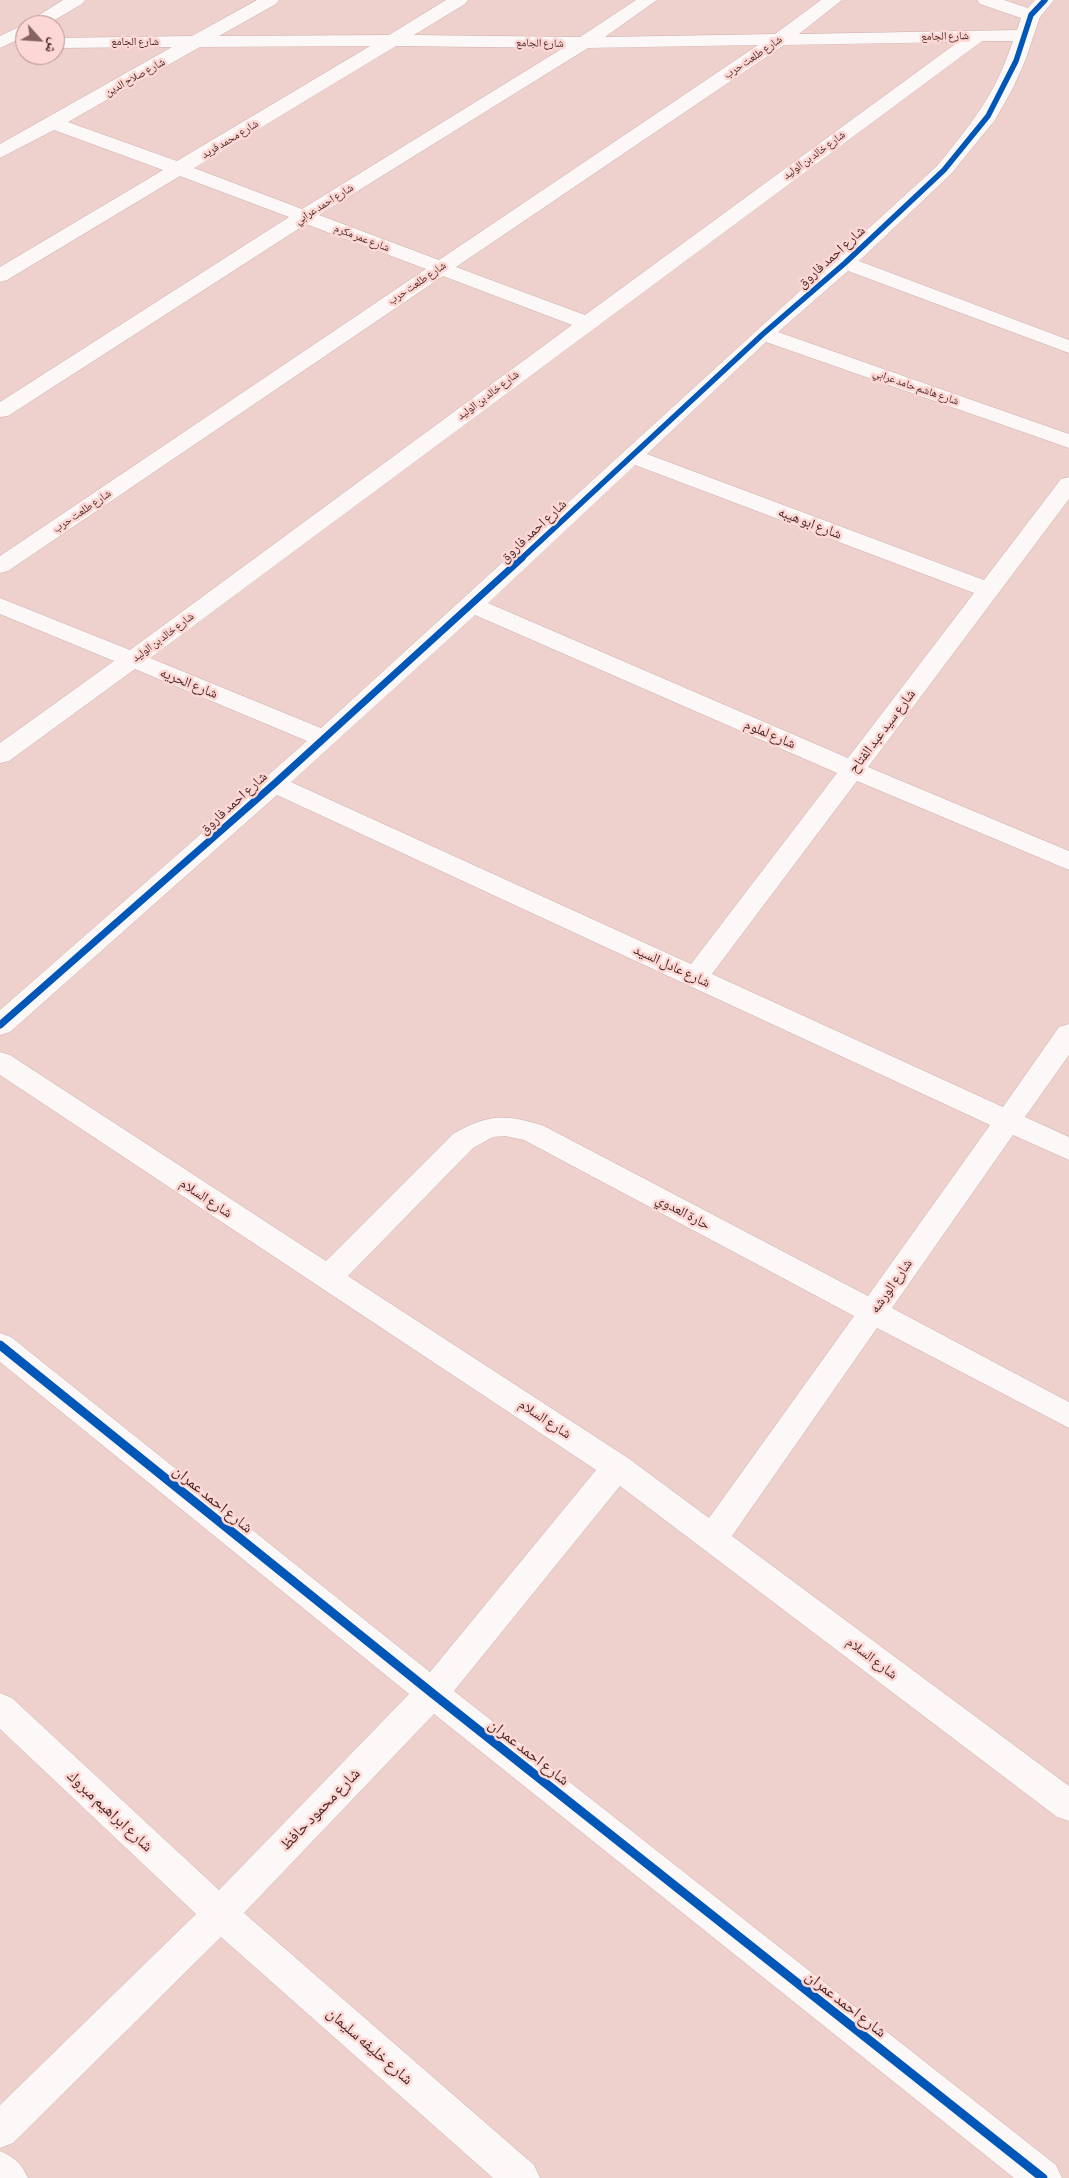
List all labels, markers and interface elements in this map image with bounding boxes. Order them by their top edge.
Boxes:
north arrow [15,15,65,65]
street label: شارع الجامع [921,29,969,43]
street label: شارع طلعت حرب [721,33,785,81]
street label: شارع الجامع [111,35,159,49]
text: ش [42,36,63,56]
street label: شارع الجامع [516,36,564,50]
street label: شارع صلاح الدين [103,55,167,99]
street label: شارع محمد فريد [199,117,261,161]
street label: شارع خالد بن الوليد [780,128,848,182]
street label: شارع احمد عرابي [292,181,356,227]
street label: شارع عمر مكرم [332,221,392,255]
street label: شارع احمد فاروق [794,222,868,292]
street label: شارع طلعت حرب [385,259,449,307]
street label: شارع هاشم حامد عرابي [871,366,961,408]
street label: شارع خالد بن الوليد [455,368,521,422]
street label: شارع طلعت حرب [50,487,114,535]
street label: شارع احمد فاروق [496,496,570,566]
street label: شارع ابو هيبه [776,503,844,543]
street label: شارع خالد بن الوليد [130,610,196,664]
street label: شارع الحريه [158,664,220,702]
street label: شارع سيد عبد الفتاح [845,686,919,776]
street label: شارع لملوم [742,716,798,752]
street label: شارع احمد فاروق [196,768,270,838]
street label: شارع عادل السيد [631,941,713,991]
street label: شارع السلام [176,1175,236,1221]
street label: حارة العدوي [653,1191,713,1233]
street label: شارع الورشه [866,1256,916,1316]
street label: شارع السلام [515,1396,575,1442]
street label: شارع احمد عمران [169,1461,257,1537]
street label: شارع السلام [843,1633,901,1683]
street label: شارع احمد عمران [485,1714,573,1790]
street label: شارع محمود حافظ [276,1764,364,1854]
street label: شارع ابراهيم مبروك [63,1766,157,1856]
street label: شارع احمد عمران [802,1966,890,2042]
street label: شارع خليفه سليمان [323,2003,417,2089]

